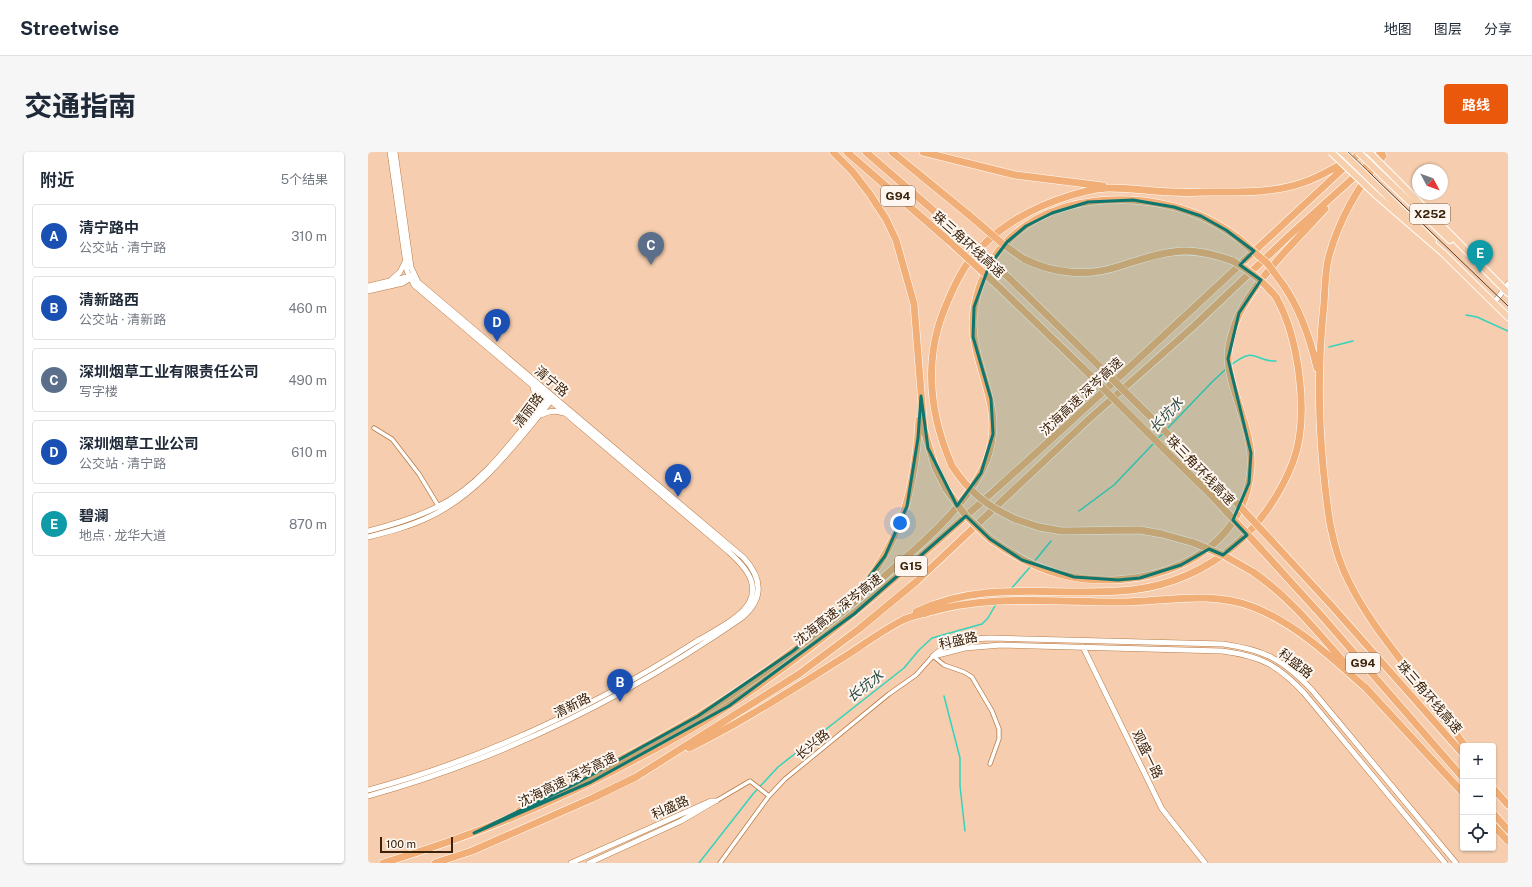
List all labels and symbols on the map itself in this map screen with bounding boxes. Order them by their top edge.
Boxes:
north arrow [1412,164,1448,200]
road number: G94 [881,186,915,206]
road number: X252 [1410,204,1450,224]
street label: 珠三角环线高速 [930,208,1008,280]
pin: C [638,232,664,265]
pin: E [1467,240,1493,273]
pin: D [484,309,510,342]
street label: 沈海高速 深岑高速 [1037,354,1126,438]
street label: 清宁路 [532,363,571,400]
street label: 清丽路 [511,390,546,430]
water label: 长坑水 [1146,393,1187,436]
street label: 珠三角环线高速 [1164,432,1238,508]
pin: A [665,464,691,497]
your location [890,513,910,533]
road number: G15 [895,556,927,576]
street label: 沈海高速 深岑高速 [791,570,885,648]
street label: 科盛路 [937,629,979,652]
street label: 科盛路 [1276,645,1316,681]
road number: G94 [1346,653,1380,673]
street label: 珠三角环线高速 [1394,658,1465,737]
water label: 长坑水 [844,666,887,705]
pin: B [607,669,633,702]
street label: 清新路 [551,690,593,721]
street label: 长兴路 [792,726,832,762]
street label: 观盛一路 [1129,728,1166,781]
street label: 沈海高速 深岑高速 [516,749,619,810]
street label: 科盛路 [649,793,691,822]
scale bar [380,835,453,854]

